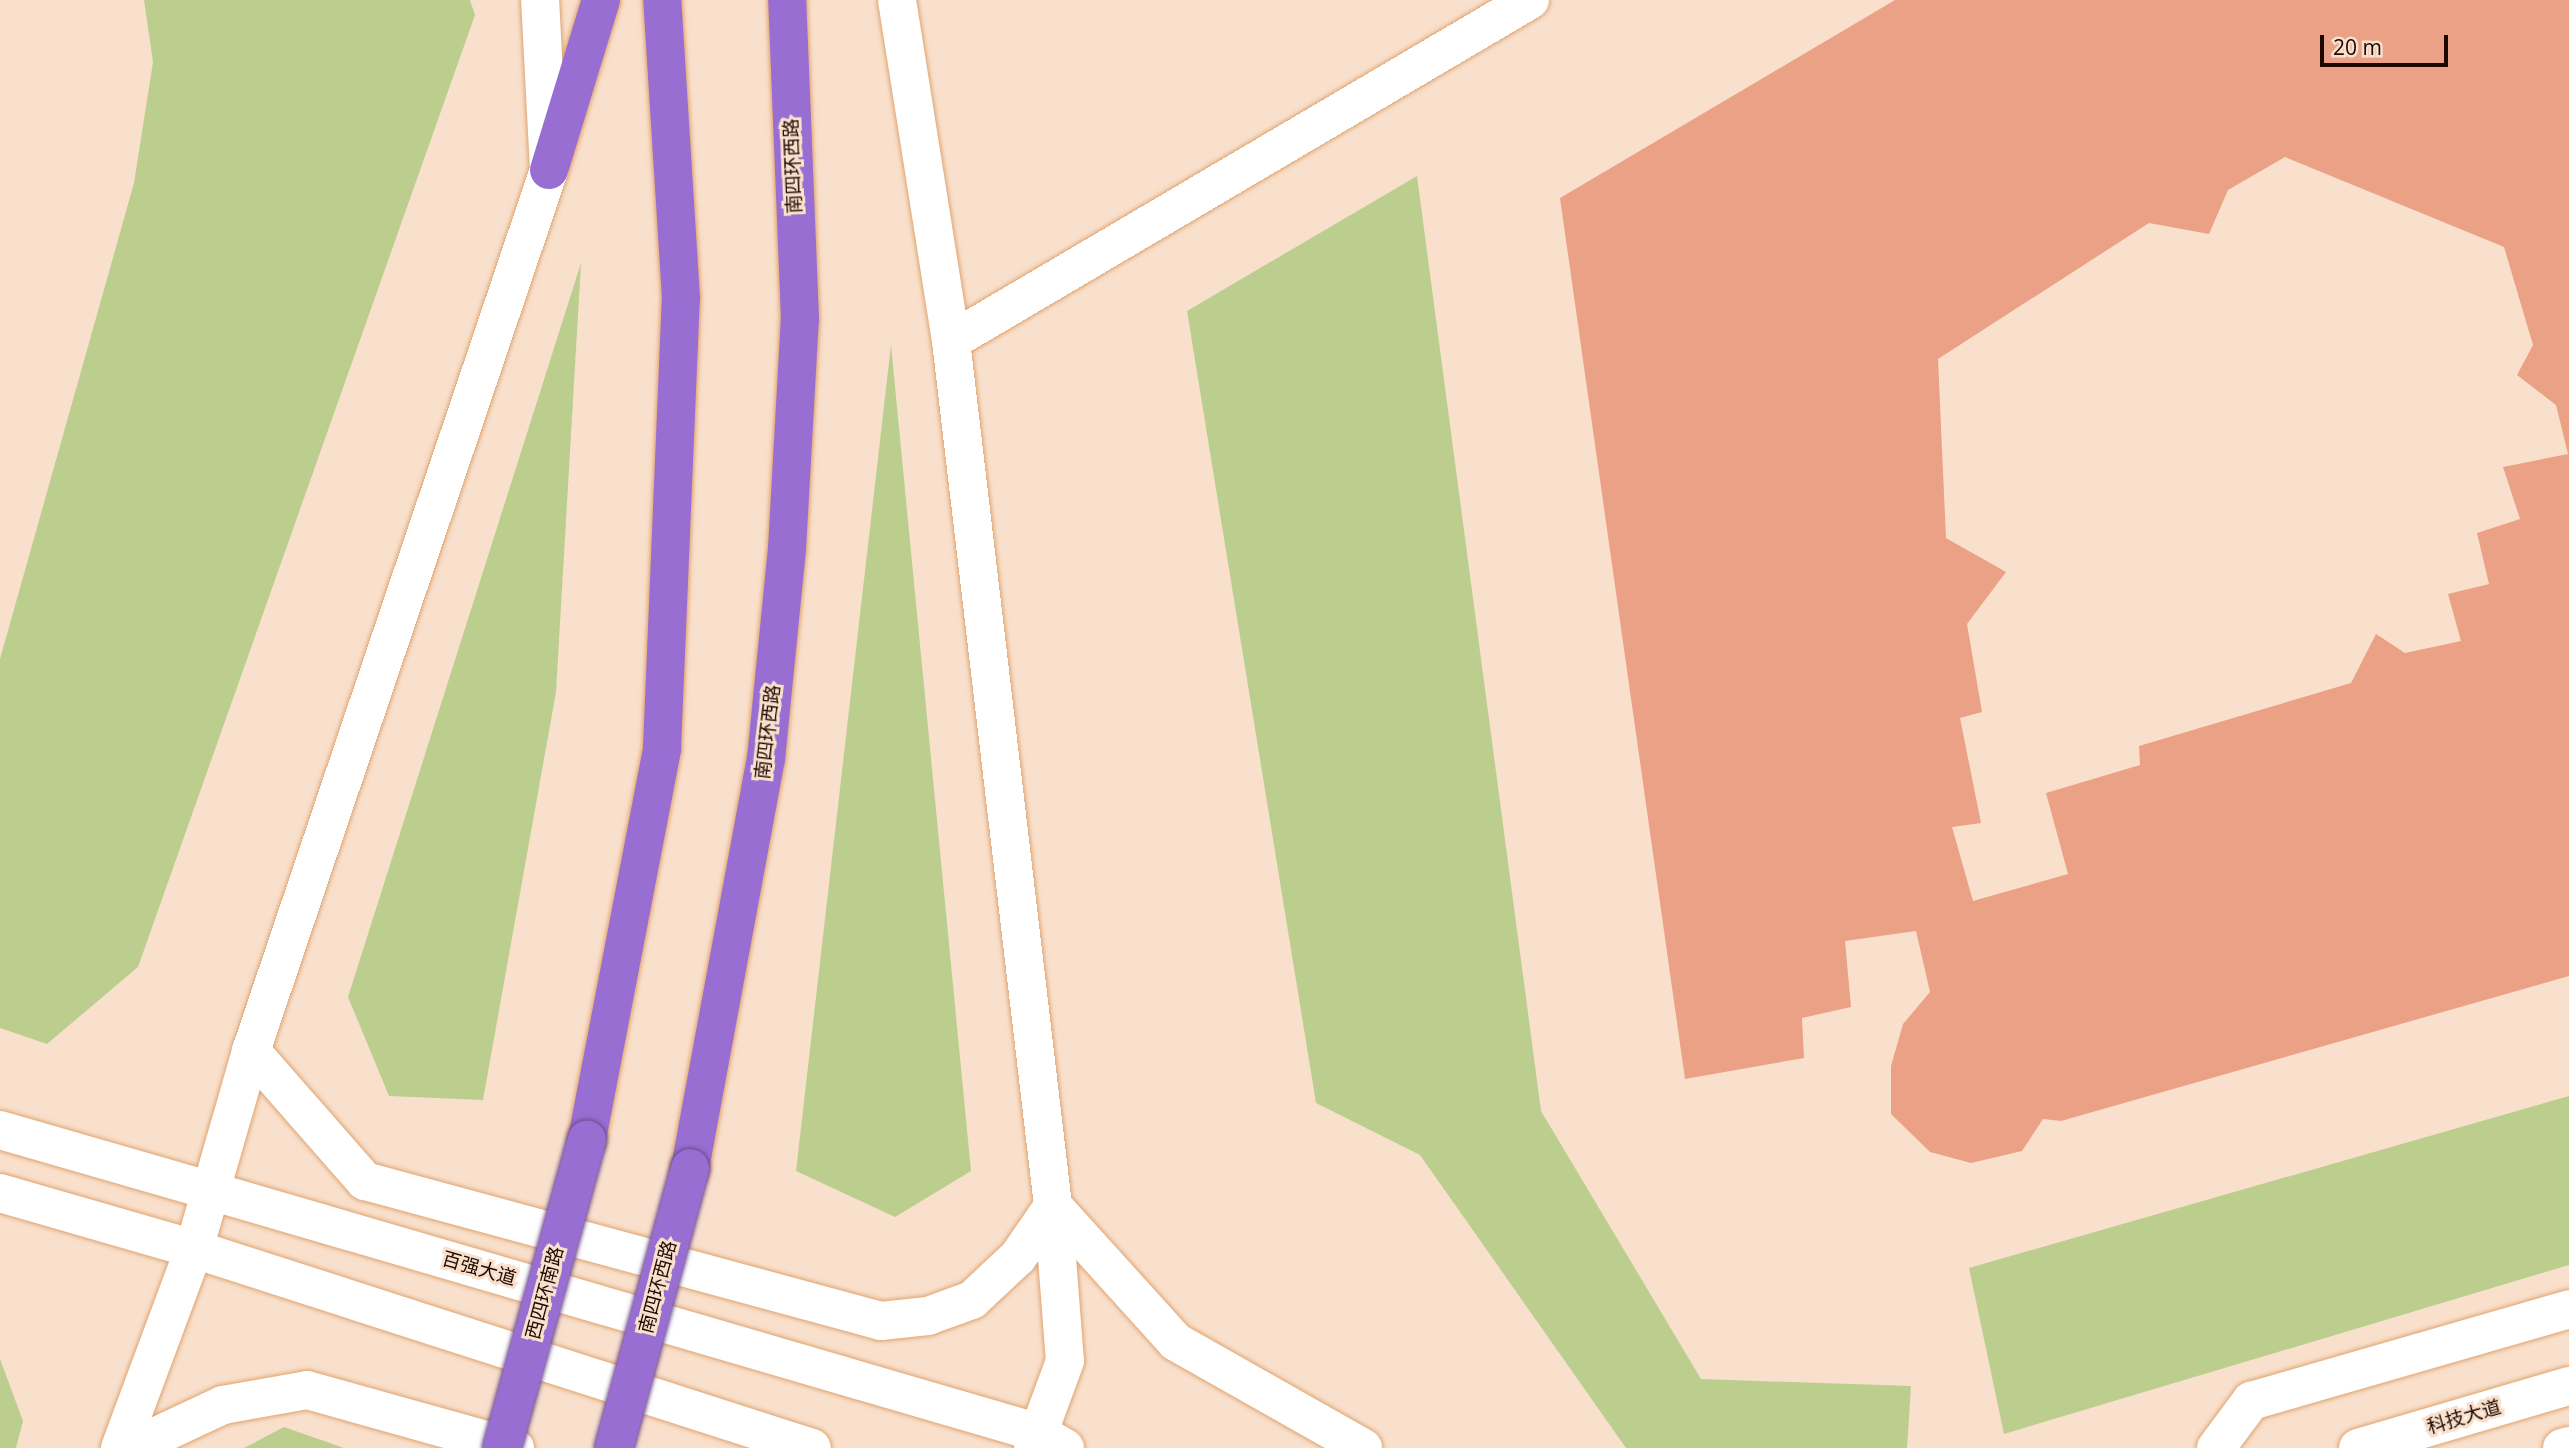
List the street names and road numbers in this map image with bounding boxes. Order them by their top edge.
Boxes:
street label: 南四环西路 [780,118,806,214]
street label: 南四环西路 [751,683,785,781]
street label: 南四环西路 [635,1238,681,1336]
street label: 西四环南路 [522,1244,568,1342]
street label: 百强大道 [439,1248,519,1290]
street label: 科技大道 [2424,1396,2504,1438]

